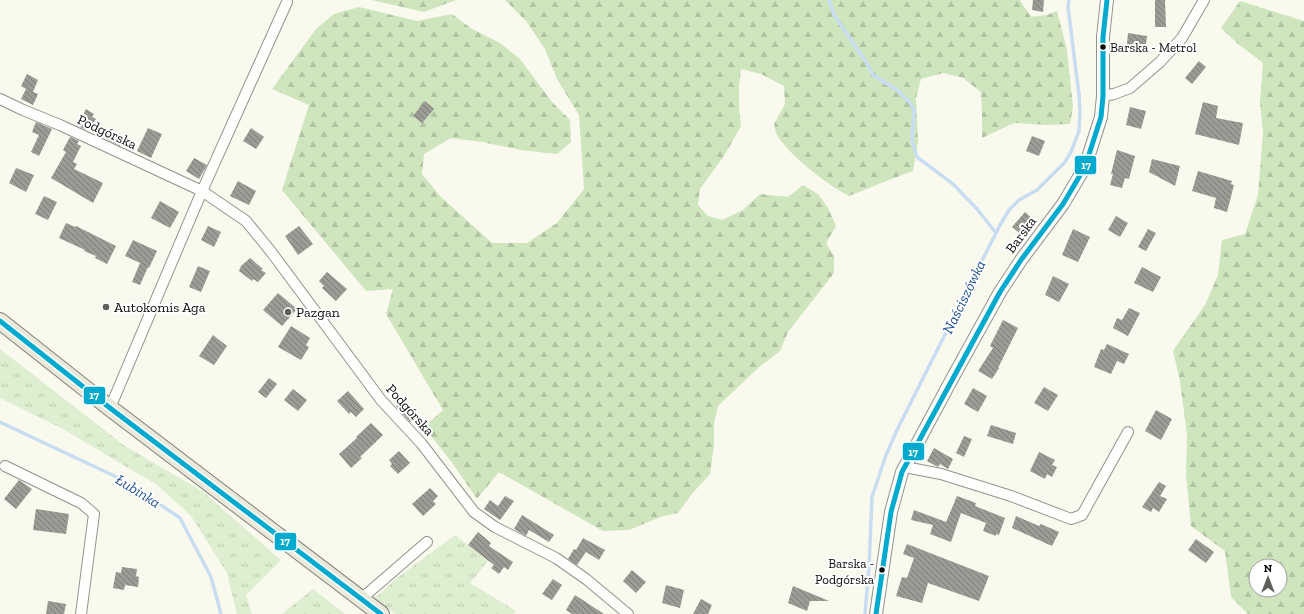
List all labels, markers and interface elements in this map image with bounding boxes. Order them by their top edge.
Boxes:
place label: Barska - Metrol [1110,40,1197,55]
marker: Barska - Metrol [1098,42,1108,52]
street label: Podgórska [75,111,140,153]
line badge: 17 [1074,155,1097,175]
text: 17 [1081,159,1091,172]
street label: Barska [1002,213,1040,257]
water label: Naściszówka [938,257,990,337]
place label: Autokomis Aga [114,299,206,316]
marker: Autokomis Aga [101,302,111,312]
place label: Pazgan [296,304,340,321]
marker: Pazgan [283,307,293,317]
street label: Podgórska [382,381,438,439]
line badge: 17 [83,386,106,405]
text: 17 [89,389,99,402]
line badge: 17 [902,442,925,461]
text: 17 [908,446,918,459]
water label: Łubinka [112,470,164,512]
line badge: 17 [274,532,297,551]
text: 17 [280,535,290,548]
place label: Barska - Podgórska [815,556,875,587]
north arrow [1248,558,1288,598]
text: N [1264,562,1273,575]
marker: Barska - Podgórska [877,565,887,575]

